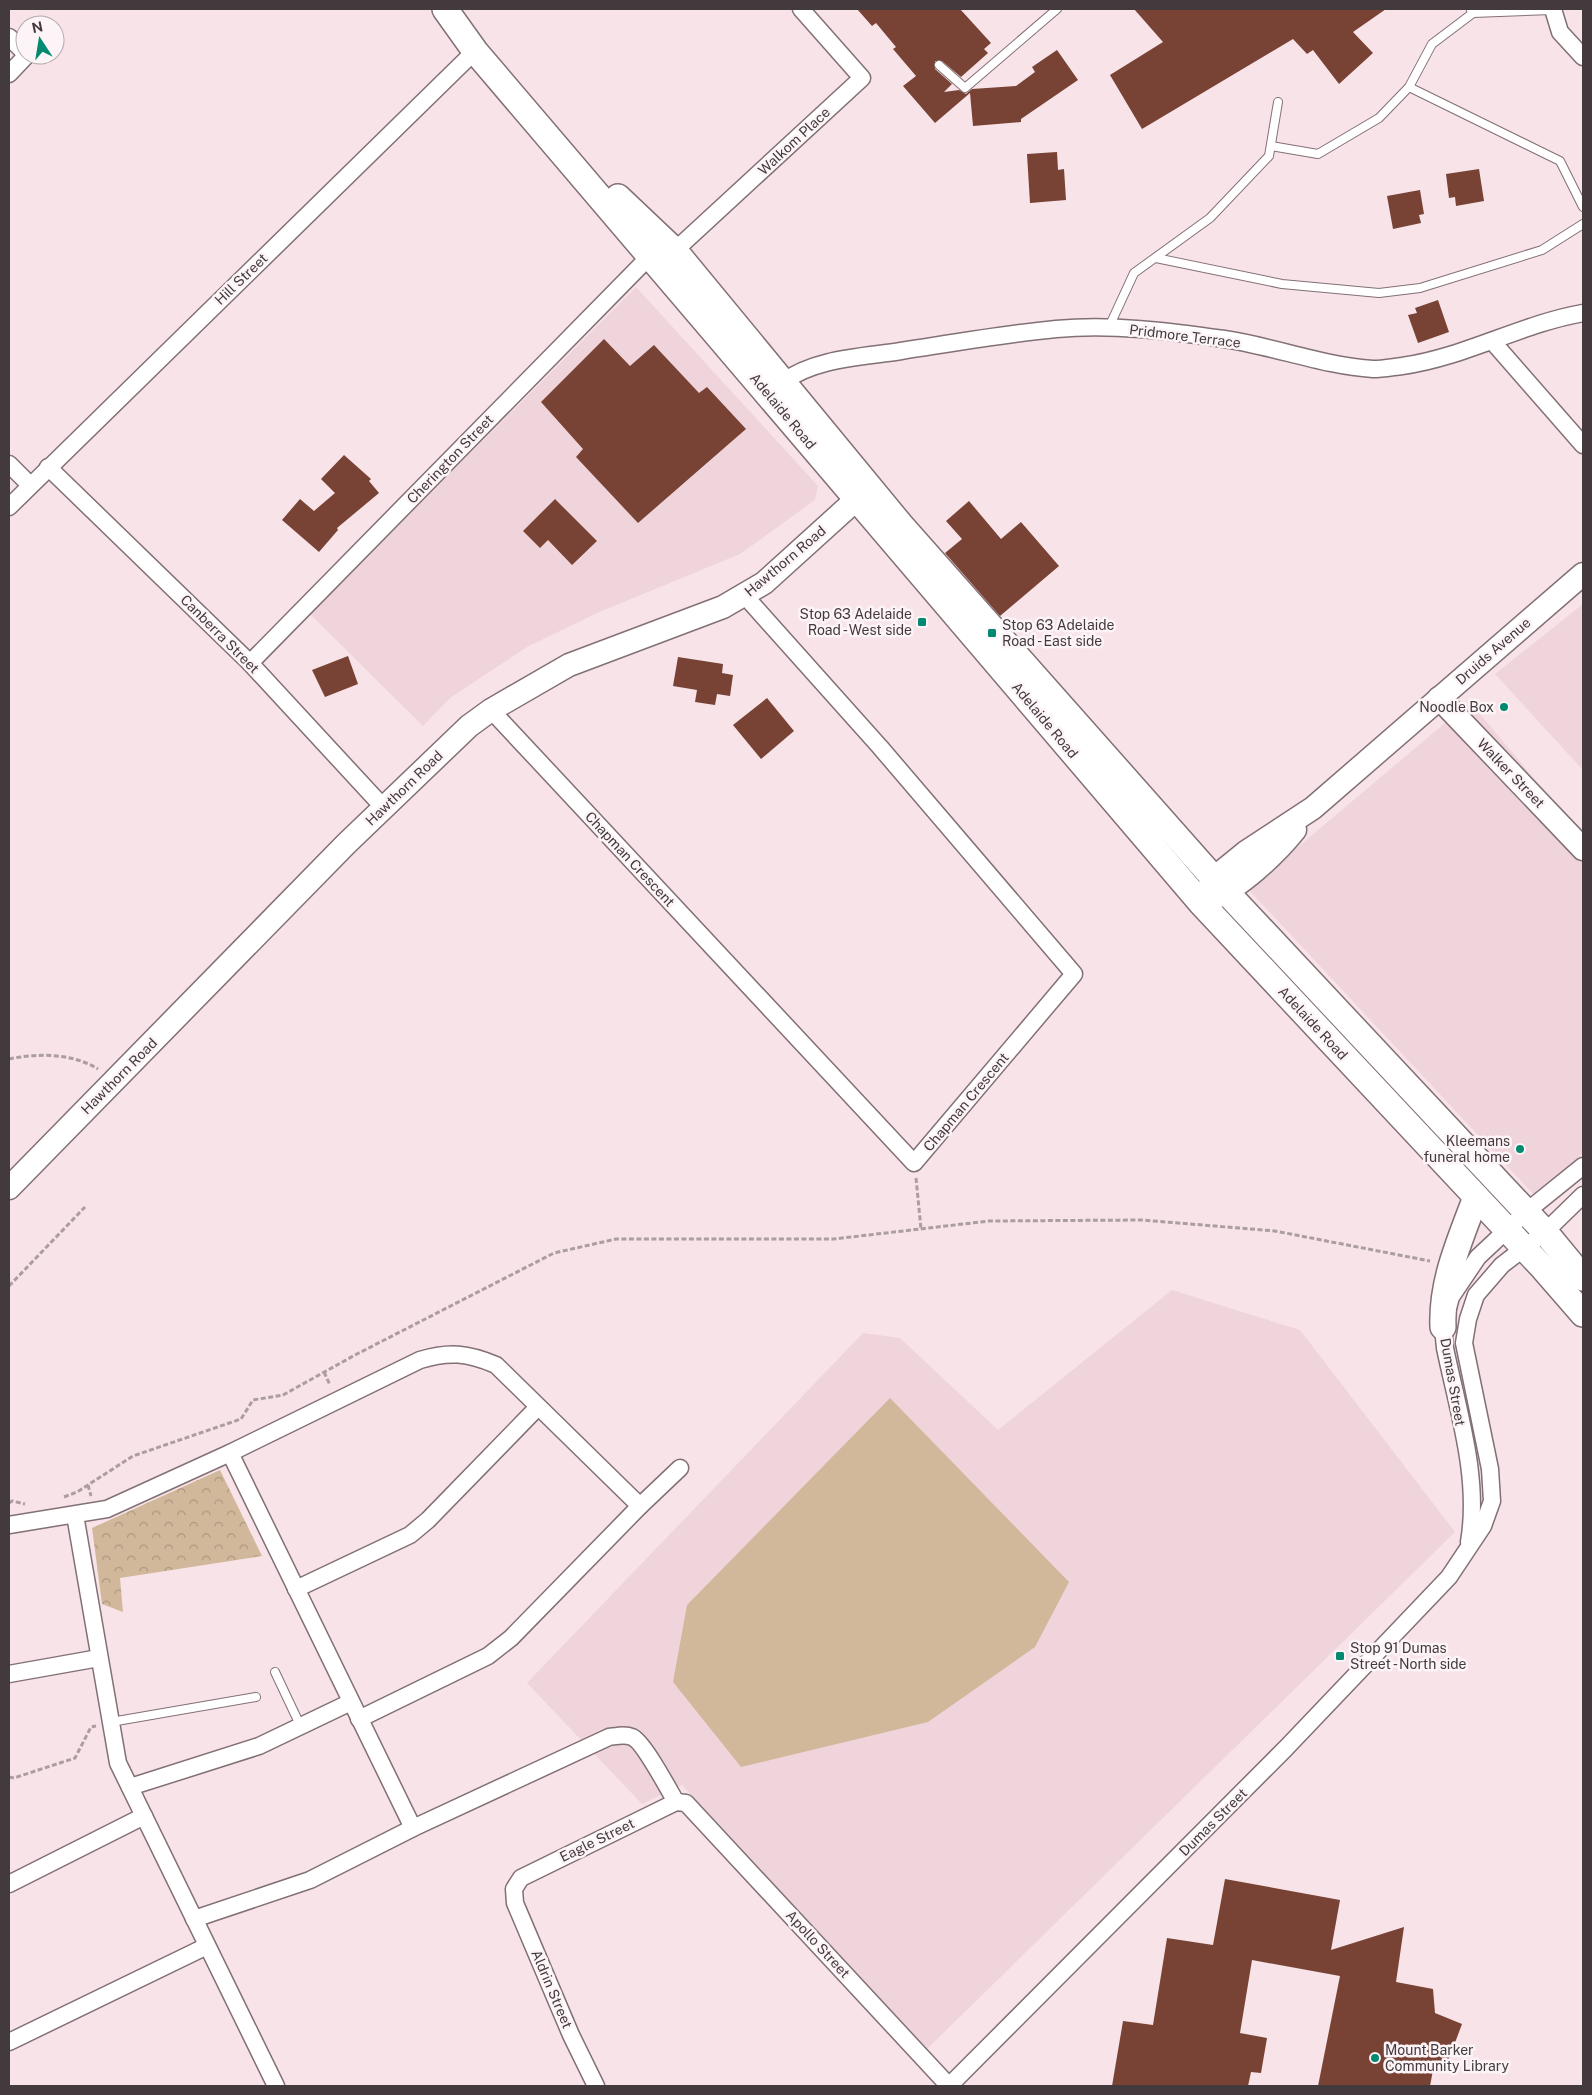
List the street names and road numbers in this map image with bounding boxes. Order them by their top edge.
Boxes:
street label: Walkom Place [755,104,833,178]
street label: Hill Street [211,250,271,308]
street label: Pridmore Terrace [1128,321,1242,351]
street label: Adelaide Road [747,370,819,452]
street label: Cherington Street [404,411,496,507]
street label: Hawthorn Road [741,523,829,599]
street label: Canberra Street [177,591,263,677]
street label: Druids Avenue [1452,614,1534,688]
street label: Adelaide Road [1009,679,1081,761]
street label: Walker Street [1474,735,1548,811]
street label: Hawthorn Road [362,747,446,829]
street label: Chapman Crescent [582,808,678,910]
street label: Adelaide Road [1275,983,1351,1063]
street label: Hawthorn Road [78,1035,160,1117]
street label: Chapman Crescent [920,1049,1012,1155]
street label: Dumas Street [1437,1337,1469,1427]
street label: Dumas Street [1176,1785,1250,1859]
street label: Eagle Street [557,1815,637,1865]
street label: Apollo Street [783,1907,853,1981]
street label: Aldrin Street [528,1947,576,2031]

